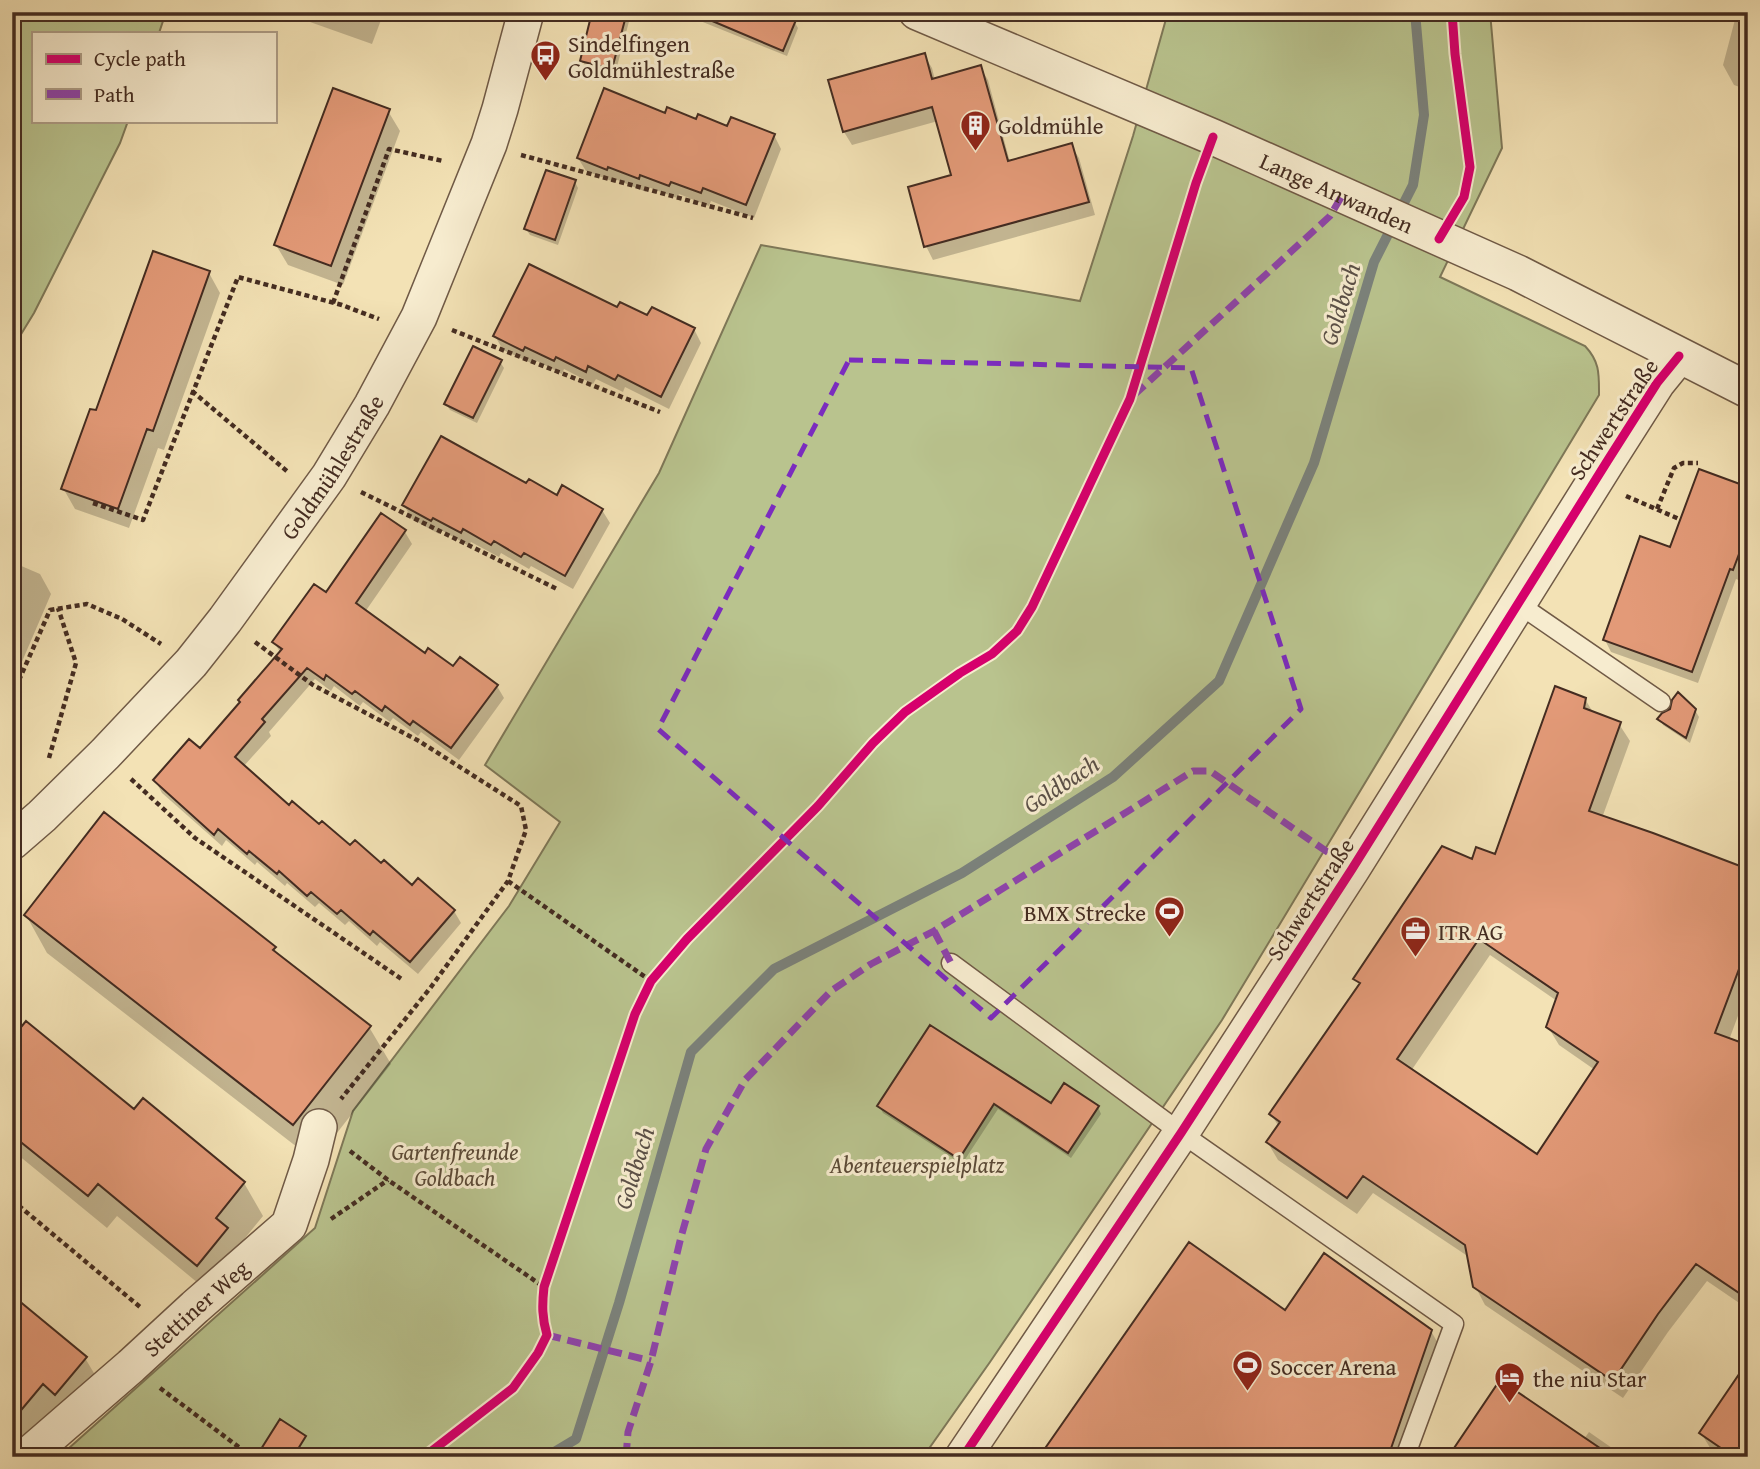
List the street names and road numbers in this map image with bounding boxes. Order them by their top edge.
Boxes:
street label: Lange Anwanden [1255,144,1419,241]
street label: Schwertstraße [1560,352,1666,486]
street label: Goldmühlestraße [272,389,391,546]
street label: Schwertstraße [1258,831,1362,967]
street label: Stettiner Weg [135,1251,256,1364]

